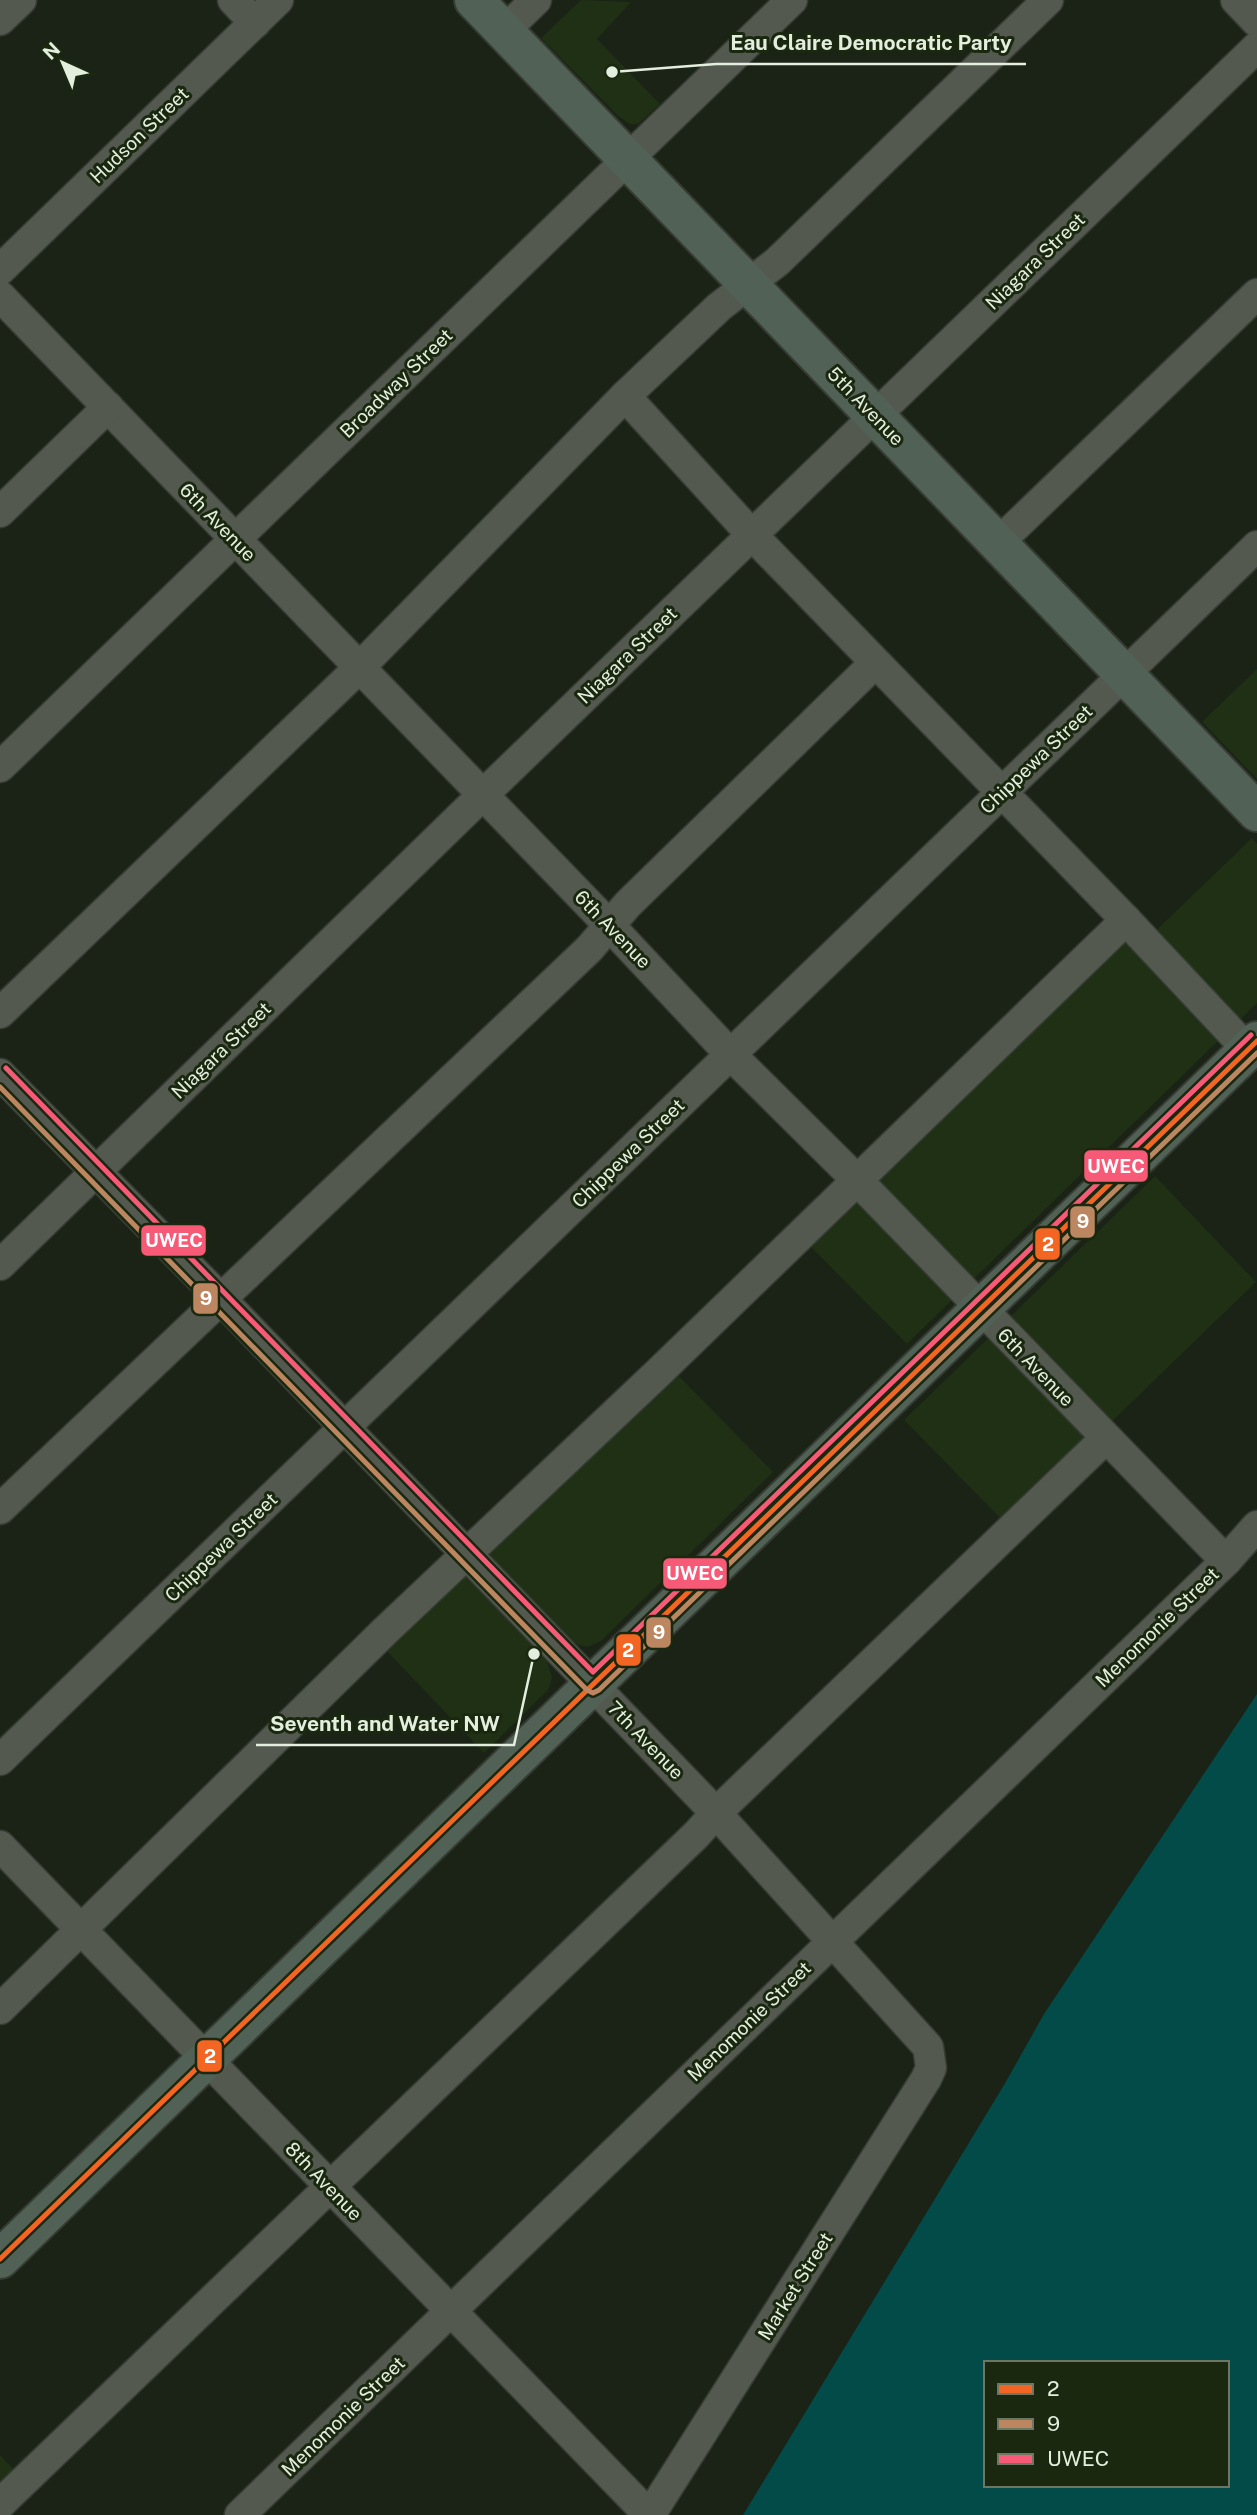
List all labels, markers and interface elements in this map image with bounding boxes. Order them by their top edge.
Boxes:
callout: Eau Claire Democratic Party [716,22,1026,64]
north arrow [28,28,98,98]
text: Eau Claire Democratic Party [730,30,1012,55]
text: N [38,38,64,64]
street label: Hudson Street [85,83,193,187]
street label: Niagara Street [981,208,1089,314]
street label: Broadway Street [335,324,457,442]
street label: 5th Avenue [823,362,909,450]
street label: 6th Avenue [175,478,261,566]
street label: Niagara Street [573,602,681,708]
street label: Chippewa Street [975,700,1097,818]
street label: 6th Avenue [570,885,656,973]
street label: Niagara Street [167,997,275,1103]
street label: Chippewa Street [567,1094,689,1212]
line badge: UWEC [1083,1149,1149,1183]
text: UWEC [1087,1155,1145,1177]
line badge: 9 [1069,1205,1096,1239]
text: 9 [1077,1210,1089,1232]
line badge: UWEC [140,1224,207,1257]
line badge: 2 [1034,1227,1061,1261]
text: UWEC [145,1229,203,1251]
text: 2 [1042,1233,1054,1255]
line badge: 9 [192,1282,219,1315]
text: 9 [200,1287,212,1309]
street label: 6th Avenue [993,1323,1079,1411]
street label: Chippewa Street [160,1488,282,1606]
line badge: UWEC [662,1557,728,1590]
text: UWEC [666,1562,724,1584]
street label: Menomonie Street [1091,1563,1223,1691]
line badge: 9 [645,1616,672,1649]
text: 9 [653,1621,665,1643]
line badge: 2 [615,1633,642,1667]
text: 2 [622,1639,634,1661]
street label: 7th Avenue [603,1697,689,1783]
callout: Seventh and Water NW [256,1703,514,1745]
text: Seventh and Water NW [270,1711,500,1736]
street label: Menomonie Street [683,1957,815,2085]
line badge: 2 [196,2039,223,2073]
text: 2 [204,2045,216,2067]
street label: 8th Avenue [281,2137,367,2225]
street label: Market Street [753,2228,837,2344]
street label: Menomonie Street [277,2352,409,2480]
legend [984,2361,1229,2487]
text: 2 [1047,2376,1060,2401]
text: 9 [1047,2411,1060,2436]
text: UWEC [1047,2446,1109,2471]

